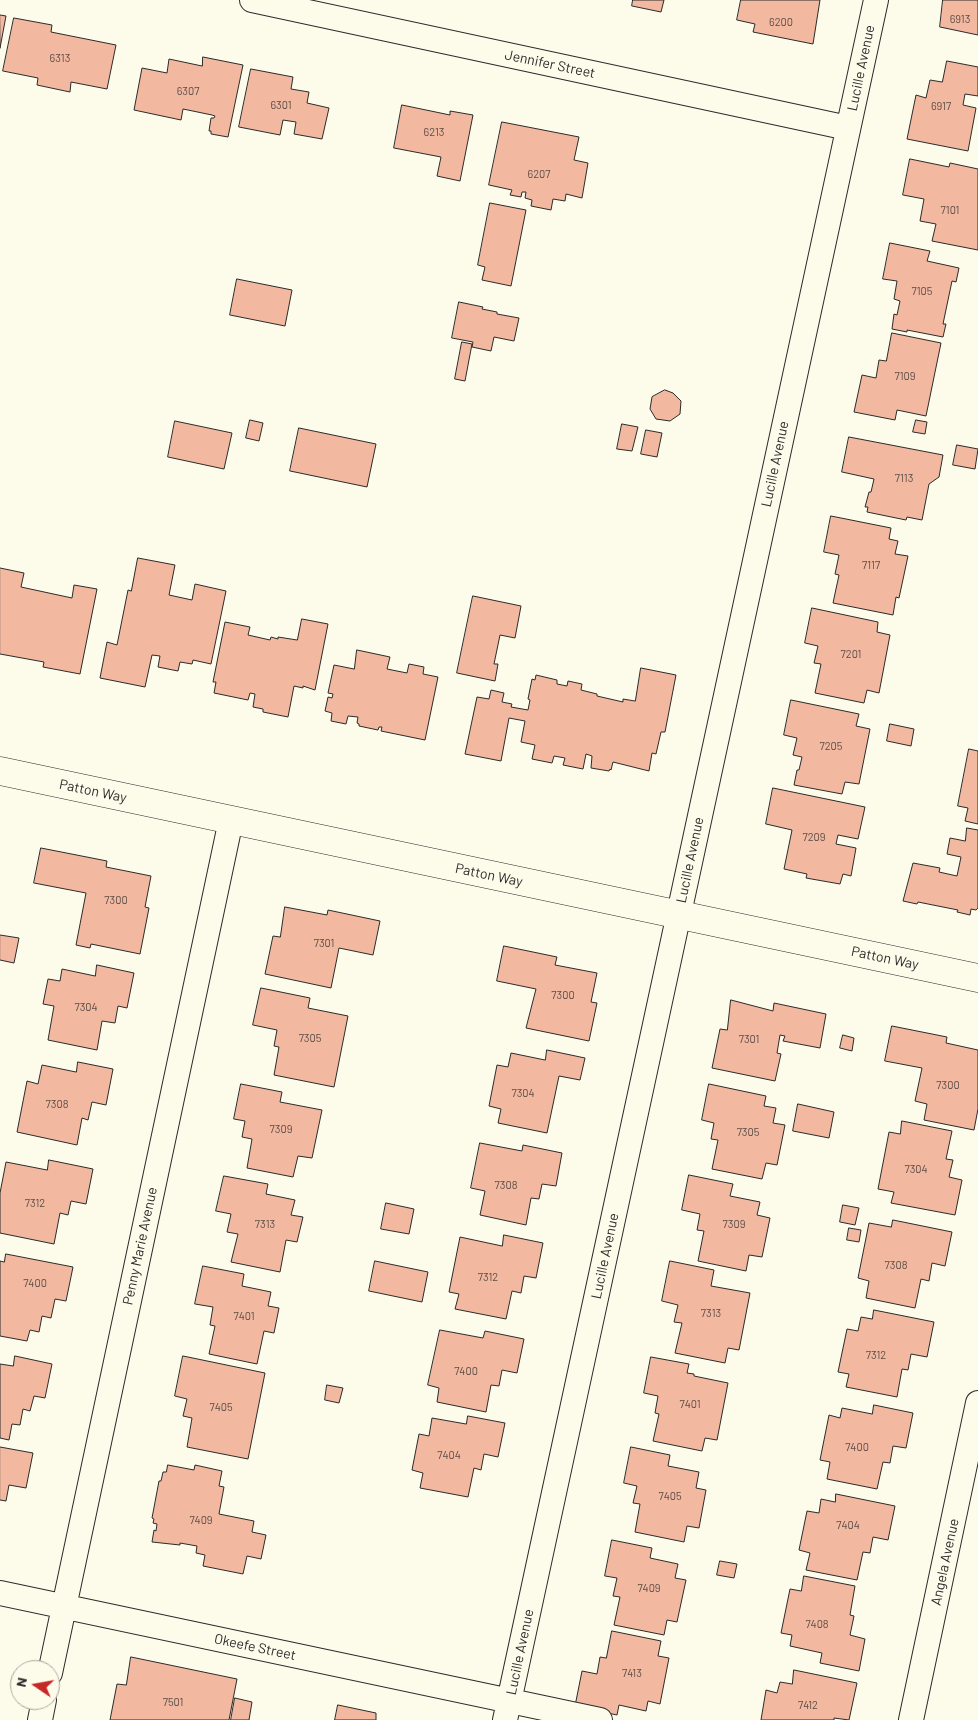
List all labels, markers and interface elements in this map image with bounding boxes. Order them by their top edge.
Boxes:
house number: 6913 [950,12,970,26]
house number: 6200 [769,15,793,29]
street label: Lucille Avenue [844,23,878,113]
street label: Jennifer Street [503,46,597,82]
house number: 6313 [50,51,70,65]
house number: 6307 [177,84,199,98]
house number: 6301 [270,98,292,112]
house number: 6917 [931,99,951,113]
house number: 6213 [424,125,444,139]
house number: 6207 [528,167,550,181]
house number: 7101 [941,203,959,217]
house number: 7105 [912,284,932,298]
house number: 7109 [894,369,916,383]
street label: Lucille Avenue [758,419,792,509]
house number: 7113 [895,471,913,485]
house number: 7117 [862,558,880,572]
house number: 7201 [841,647,861,661]
house number: 7205 [820,739,842,753]
street label: Patton Way [58,776,128,806]
street label: Lucille Avenue [673,815,707,905]
house number: 7209 [802,830,826,844]
street label: Patton Way [454,860,524,890]
house number: 7300 [104,893,128,907]
house number: 7301 [314,936,334,950]
street label: Patton Way [850,943,920,973]
house number: 7300 [551,988,575,1002]
house number: 7304 [74,1000,98,1014]
house number: 7305 [299,1031,321,1045]
house number: 7301 [739,1032,759,1046]
house number: 7300 [936,1078,960,1092]
house number: 7304 [511,1086,535,1100]
house number: 7308 [46,1097,68,1111]
house number: 7309 [270,1122,292,1136]
house number: 7305 [737,1125,759,1139]
house number: 7304 [904,1162,928,1176]
house number: 7308 [495,1178,517,1192]
street label: Penny Marie Avenue [119,1185,161,1307]
house number: 7312 [25,1196,45,1210]
street label: Lucille Avenue [588,1211,622,1301]
house number: 7313 [255,1217,275,1231]
house number: 7309 [723,1217,745,1231]
house number: 7308 [885,1258,907,1272]
house number: 7312 [478,1270,498,1284]
house number: 7400 [23,1276,47,1290]
house number: 7313 [701,1306,721,1320]
house number: 7401 [233,1309,255,1323]
house number: 7312 [866,1348,886,1362]
house number: 7400 [454,1364,478,1378]
house number: 7401 [679,1397,701,1411]
house number: 7405 [209,1400,233,1414]
house number: 7400 [845,1440,869,1454]
house number: 7404 [437,1448,461,1462]
house number: 7405 [658,1489,682,1503]
house number: 7409 [189,1513,213,1527]
street label: Angela Avenue [928,1517,962,1607]
house number: 7404 [836,1518,860,1532]
house number: 7409 [637,1581,661,1595]
street label: Lucille Avenue [503,1607,537,1697]
house number: 7408 [805,1617,829,1631]
street label: Okeefe Street [213,1630,297,1664]
north arrow [10,1660,60,1710]
house number: 7413 [622,1666,642,1680]
text: N [12,1676,30,1688]
house number: 7501 [163,1695,183,1709]
house number: 7412 [798,1698,818,1712]

